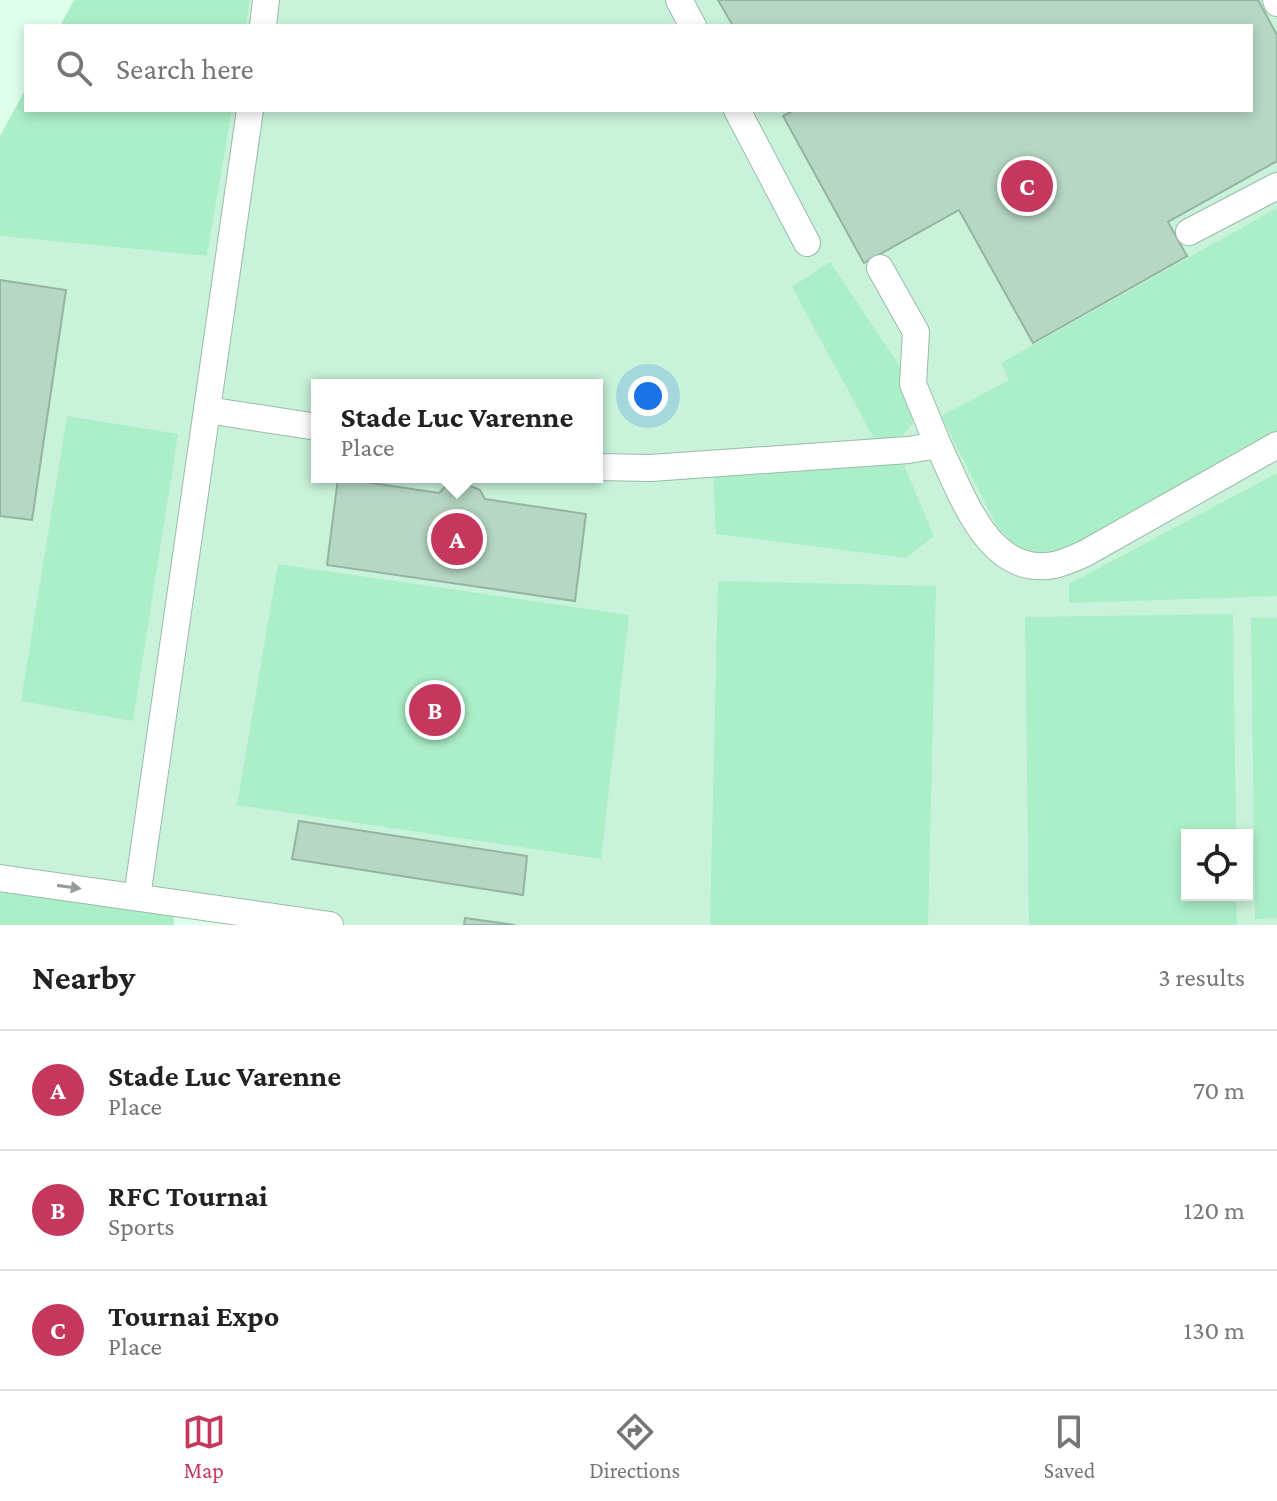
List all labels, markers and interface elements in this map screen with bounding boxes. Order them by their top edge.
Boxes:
search box [24,24,1253,112]
icon: search [52,46,96,90]
text: Search here [116,52,254,85]
pin: C [1001,156,1053,216]
your location [628,376,668,416]
popup [311,379,603,483]
text: Stade Luc Varenne [340,400,574,433]
text: Place [340,433,394,462]
pin: A [431,509,483,569]
pin: B [409,680,461,740]
map controls [1181,829,1253,901]
button: locate [1181,829,1253,901]
one-way arrow [56,881,81,894]
text: Nearby [32,959,135,996]
text: 3 results [1158,963,1245,992]
text: Stade Luc Varenne [108,1059,341,1092]
text: A [50,1076,66,1105]
text: 70 m [1193,1076,1245,1105]
text: Place [108,1092,162,1121]
text: RFC Tournai [108,1179,268,1212]
text: B [50,1196,66,1225]
text: 120 m [1184,1196,1245,1225]
text: Sports [108,1212,175,1241]
text: Tournai Expo [108,1299,279,1332]
text: C [50,1316,66,1345]
text: 130 m [1184,1316,1245,1345]
text: Place [108,1332,162,1361]
tab: Map [182,1410,226,1483]
tab: Directions [589,1410,680,1483]
tab: Saved [1044,1410,1095,1483]

